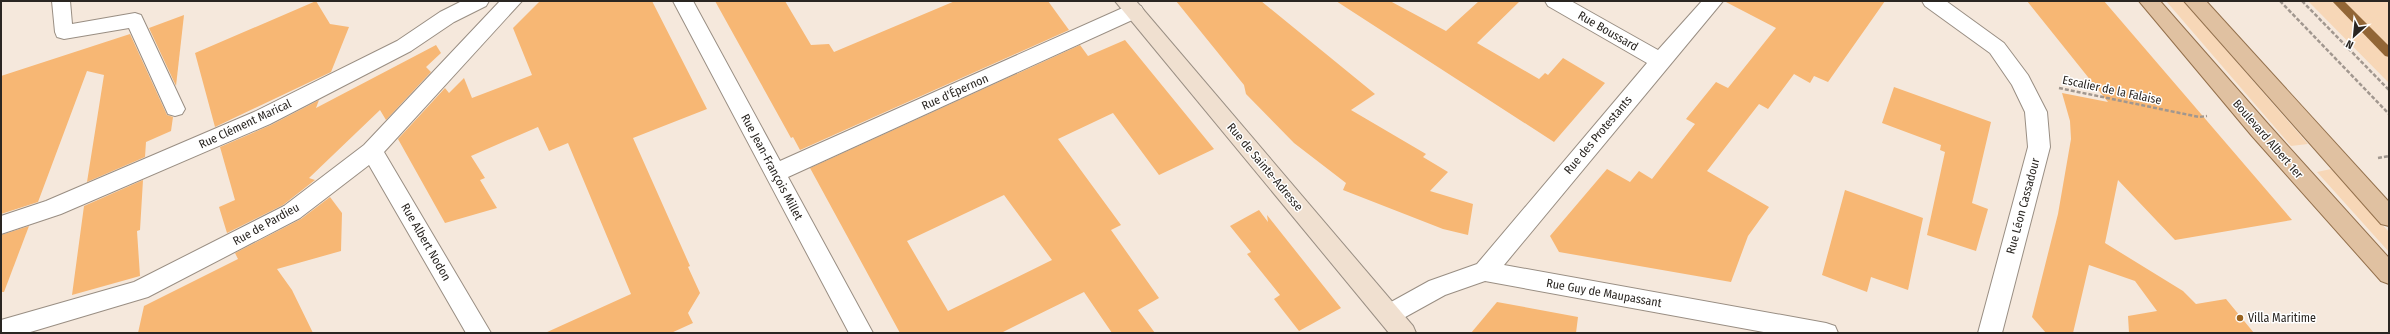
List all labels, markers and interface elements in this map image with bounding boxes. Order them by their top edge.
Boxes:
street label: Rue Boussard [1576,8,1640,54]
north arrow [2334,16,2374,56]
text: N [2344,37,2356,52]
street label: Rue d'Épernon [919,70,990,113]
street label: Escalier de la Falaise [2061,73,2163,107]
street label: Rue des Protestants [1561,93,1635,177]
street label: Rue Clément Marical [197,96,293,152]
street label: Boulevard Albert 1er [2230,97,2307,182]
street label: Rue Jean-François Millet [738,112,806,222]
street label: Rue de Sainte-Adresse [1224,120,1306,214]
street label: Rue Léon Cassadour [2003,156,2043,256]
street label: Rue de Pardieu [230,200,302,248]
street label: Rue Albert Nodon [398,201,454,283]
street label: Rue Guy de Maupassant [1545,276,1663,310]
place label: Villa Maritime [2248,311,2316,325]
marker: Villa Maritime [2235,313,2245,323]

